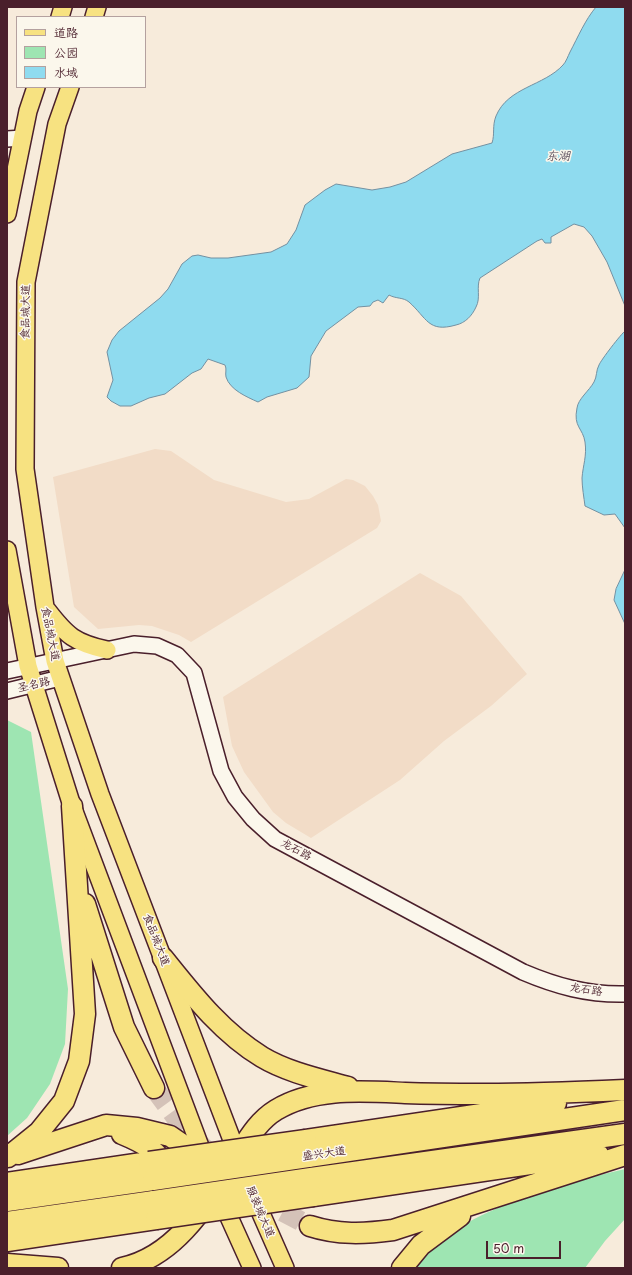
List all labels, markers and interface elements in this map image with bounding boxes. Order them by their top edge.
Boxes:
legend [16,16,146,88]
text: 道路 [54,23,78,41]
text: 公园 [54,43,78,61]
text: 水域 [54,63,78,81]
water label: 东湖 [546,150,570,164]
street label: 食品城大道 [19,284,33,340]
street label: 食品城大道 [38,606,62,662]
street label: 圣名路 [16,675,52,695]
street label: 龙石路 [278,836,314,864]
street label: 食品城大道 [140,912,172,968]
street label: 龙石路 [569,981,603,999]
street label: 盛兴大道 [301,1144,347,1164]
street label: 服装城大道 [243,1184,277,1240]
scale bar [488,1233,563,1259]
text: 50 m [493,1239,524,1257]

